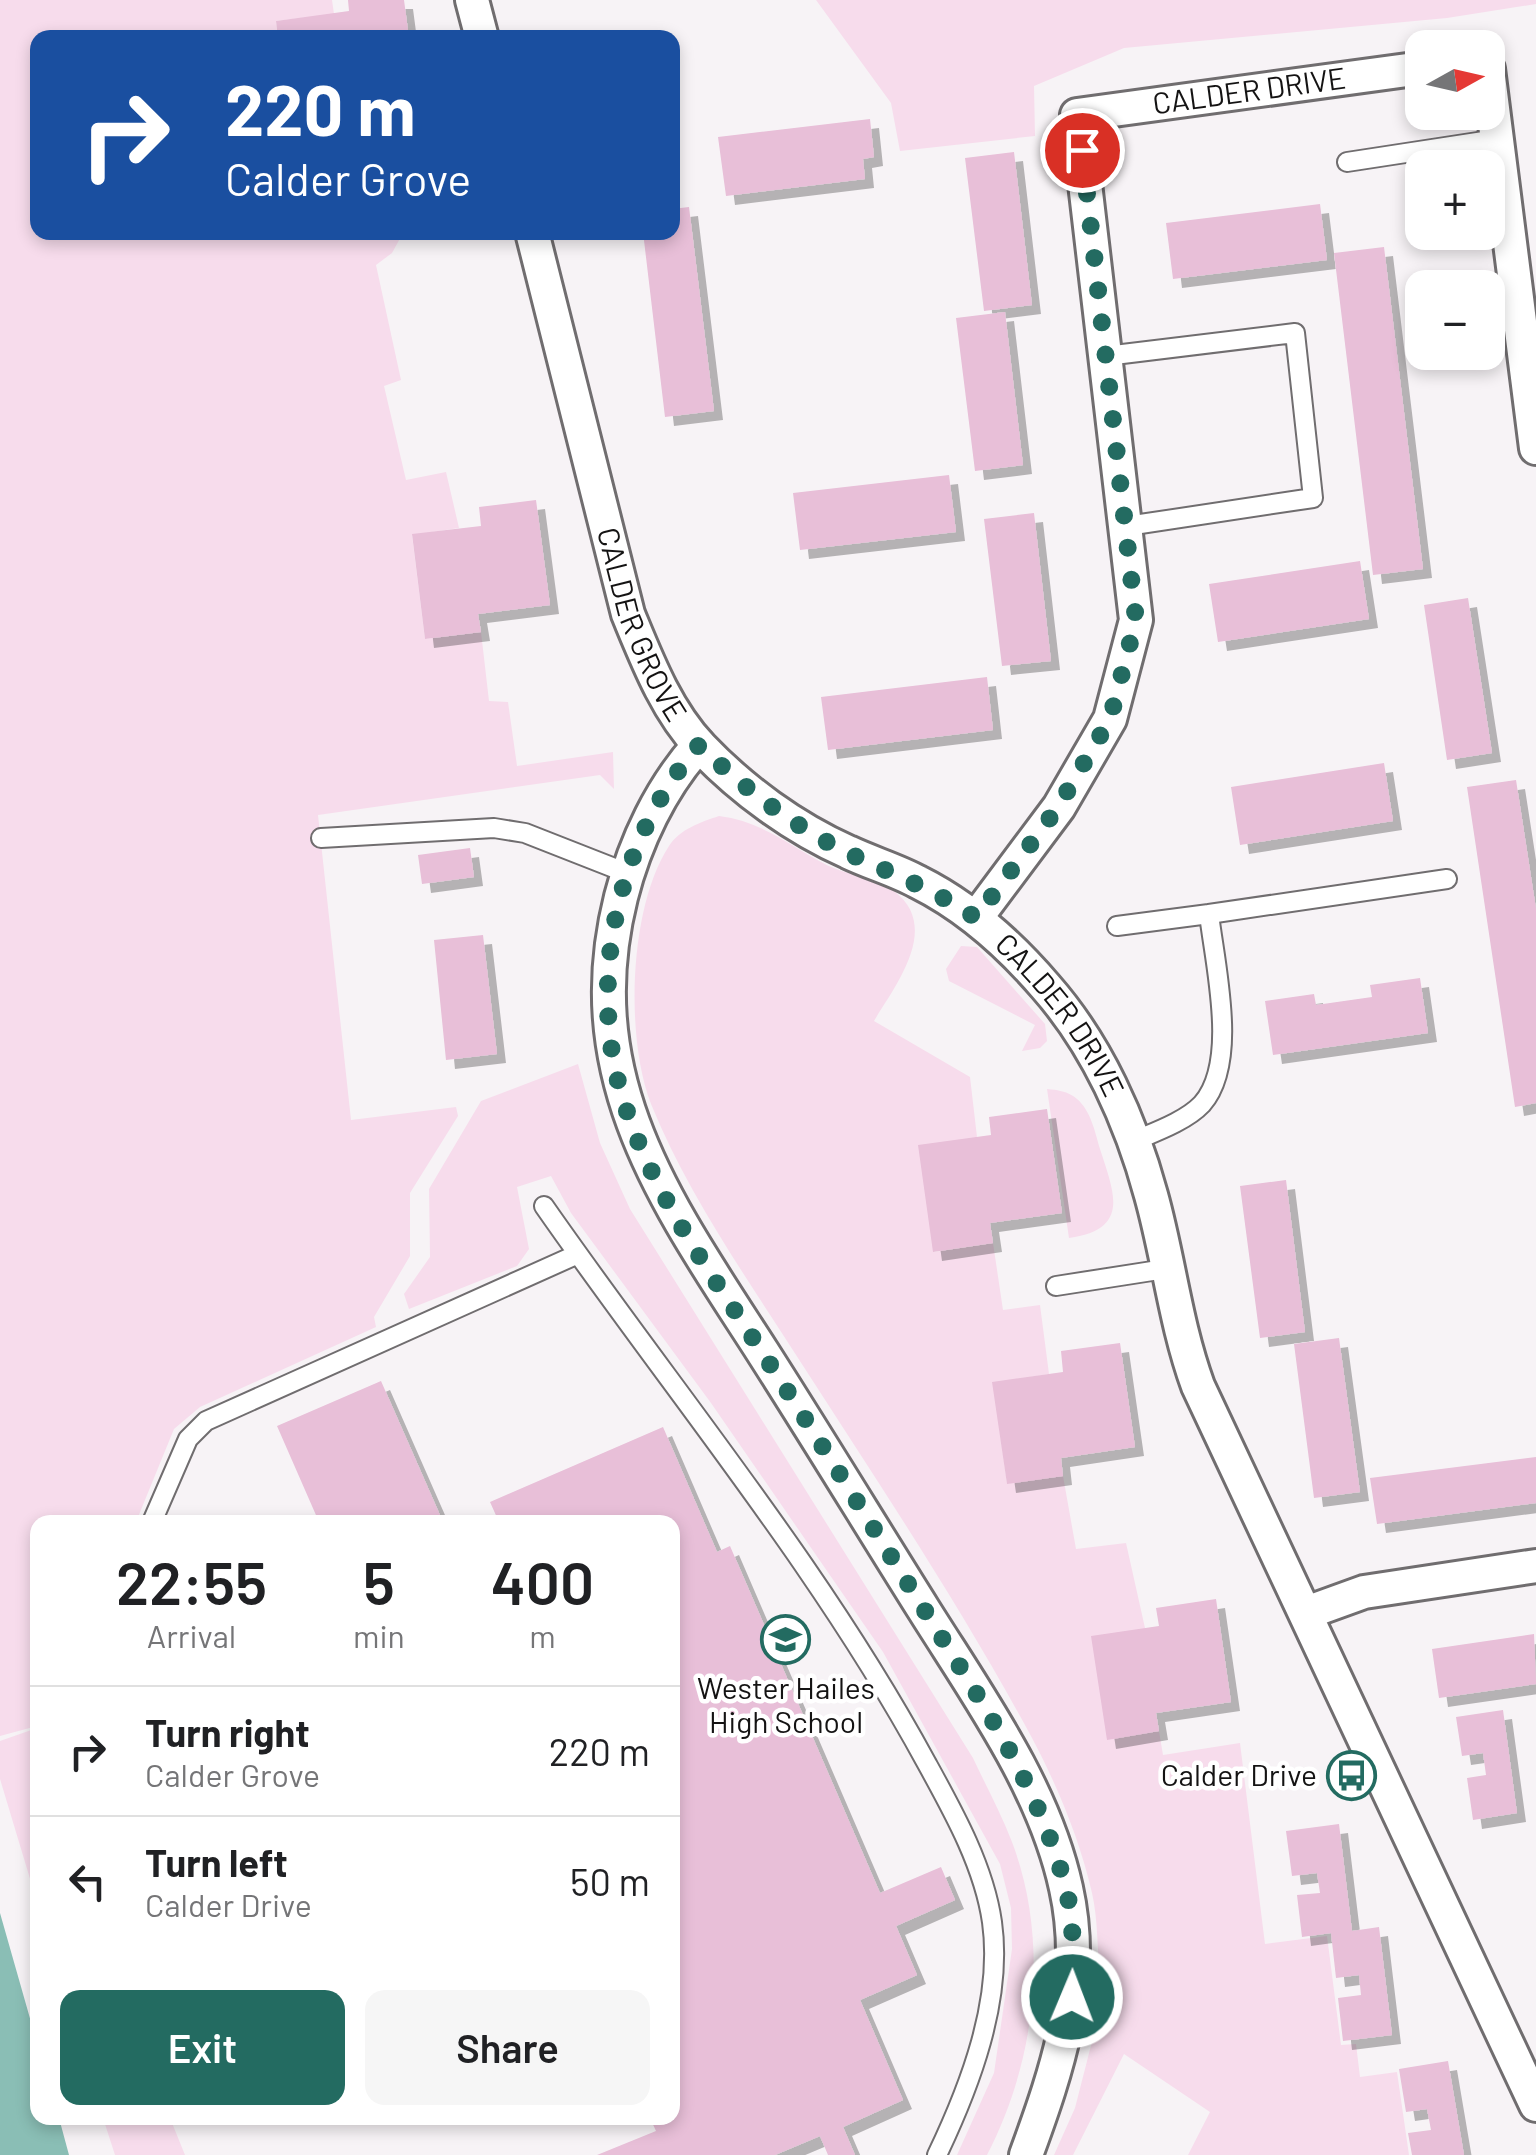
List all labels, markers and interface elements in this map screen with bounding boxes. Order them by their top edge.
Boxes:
north arrow [1405,30,1505,130]
map controls [1405,30,1505,370]
street label: CALDER DRIVE [1150,59,1348,121]
text: 220 m [225,66,416,150]
icon: right [60,70,190,200]
pin [1040,108,1125,193]
icon: arrive [1055,123,1110,178]
button: + [1405,150,1505,250]
text: Calder Grove [225,151,471,205]
button: − [1405,270,1505,370]
street label: CALDER GROVE [591,523,696,727]
street label: CALDER DRIVE [989,925,1133,1102]
text: 22:55 [116,1545,267,1617]
text: 5 [363,1545,395,1617]
text: 400 [491,1545,594,1617]
school or university icon: Wester Hailes High School [760,1614,812,1666]
text: Arrival [147,1616,236,1654]
text: min [353,1616,405,1654]
text: m [529,1616,556,1654]
place label: Wester Hailes High School [697,1669,875,1739]
text: Turn right [145,1709,310,1755]
icon: right [60,1724,115,1779]
text: 220 m [549,1728,650,1774]
bus stop icon: Calder Drive [1326,1750,1378,1802]
text: Calder Grove [145,1755,320,1793]
place label: Calder Drive [1161,1756,1317,1792]
text: Turn left [145,1839,288,1885]
icon: left [60,1854,115,1909]
text: 50 m [570,1858,650,1904]
text: Calder Drive [145,1885,312,1923]
position arrow [1020,1945,1124,2049]
button: Exit [60,1990,345,2105]
button: Share [365,1990,650,2105]

